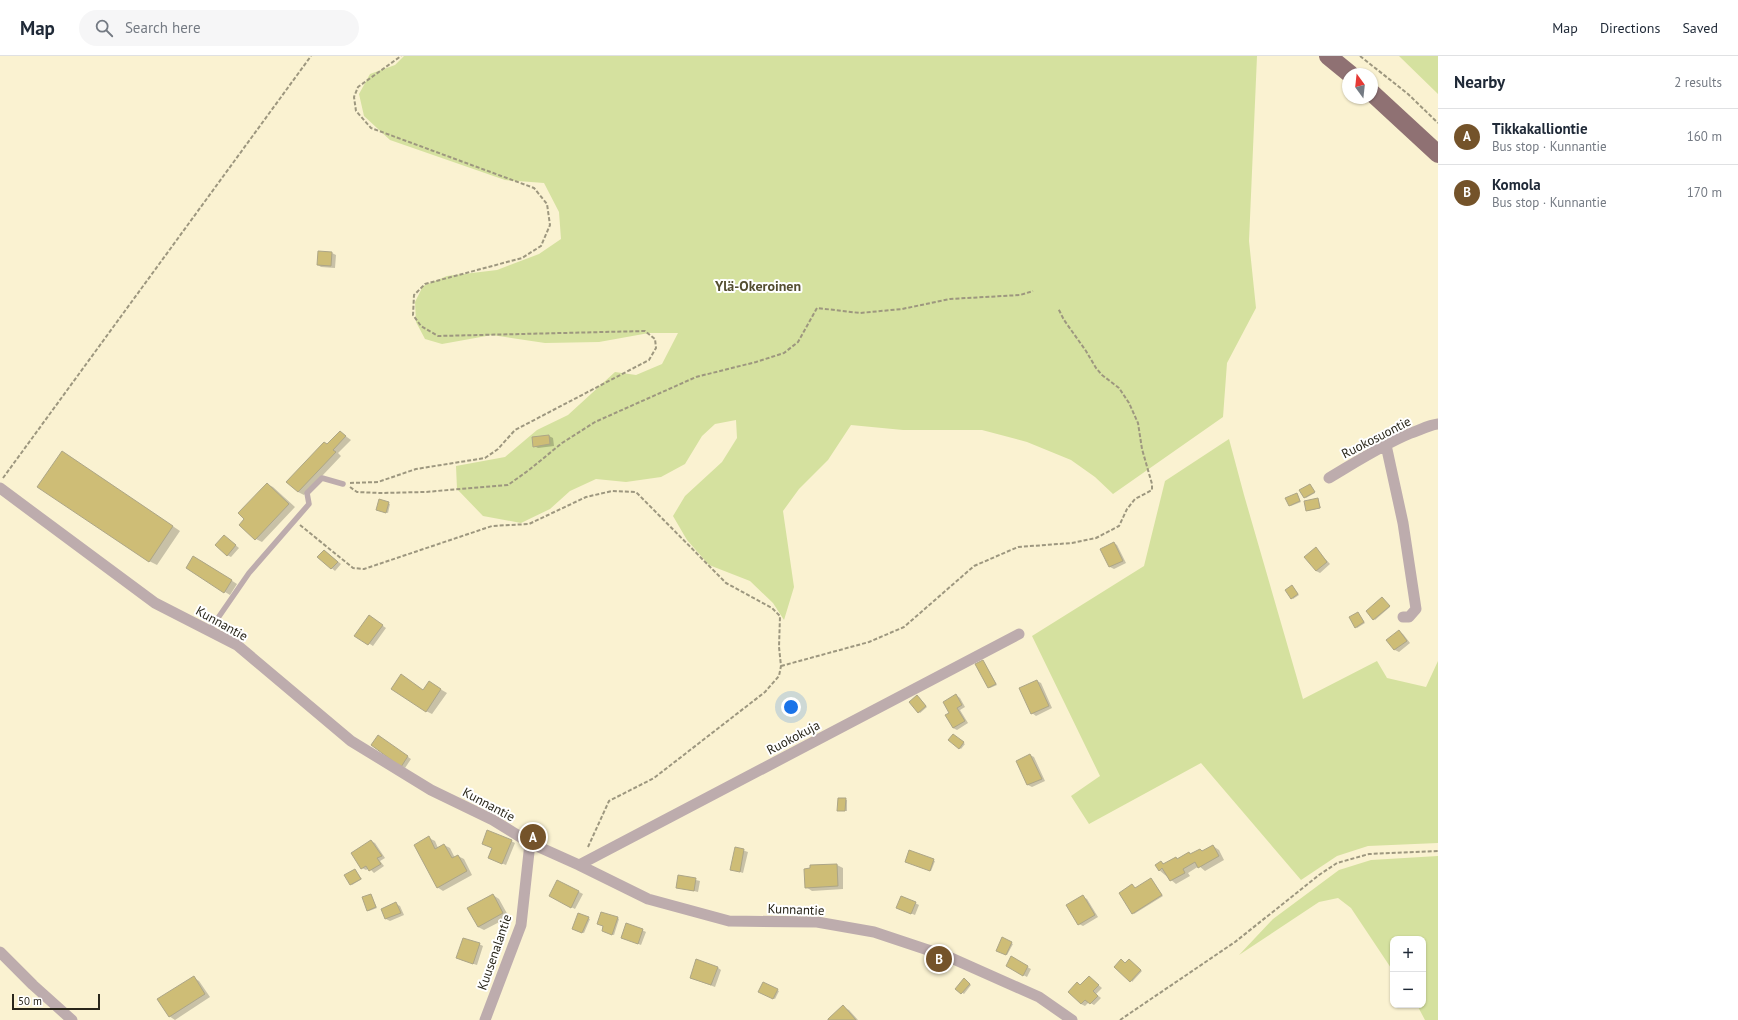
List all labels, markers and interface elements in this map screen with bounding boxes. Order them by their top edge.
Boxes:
search box [79,10,359,46]
text: Map [20,16,55,40]
icon: search [93,17,115,39]
text: Search here [125,18,201,37]
text: Map [1552,19,1578,37]
text: Directions [1600,19,1660,37]
text: Saved [1682,19,1718,37]
north arrow [1342,68,1378,104]
text: Nearby [1454,71,1505,93]
text: 2 results [1674,74,1722,91]
text: Tikkakalliontie [1492,119,1588,138]
text: A [1463,128,1471,145]
text: 160 m [1687,128,1722,145]
text: Bus stop · Kunnantie [1492,138,1607,155]
text: Komola [1492,175,1541,194]
text: B [1463,184,1471,201]
text: 170 m [1687,184,1722,201]
text: Bus stop · Kunnantie [1492,194,1607,211]
district label: Ylä-Okeroinen [714,277,801,295]
street label: Ruokosuontie [1339,413,1414,462]
street label: Kunnantie [193,602,251,645]
your location [781,697,801,717]
street label: Ruokokuja [764,716,823,759]
street label: Kunnantie [460,784,518,825]
pin: A [520,822,546,852]
street label: Kunnantie [767,900,825,919]
street label: Kuusenalantie [474,912,515,992]
map controls [1390,936,1426,1008]
button: + [1390,936,1426,972]
pin: B [926,944,952,974]
button: − [1390,972,1426,1008]
scale bar [12,992,100,1011]
text: 50 m [18,994,42,1008]

